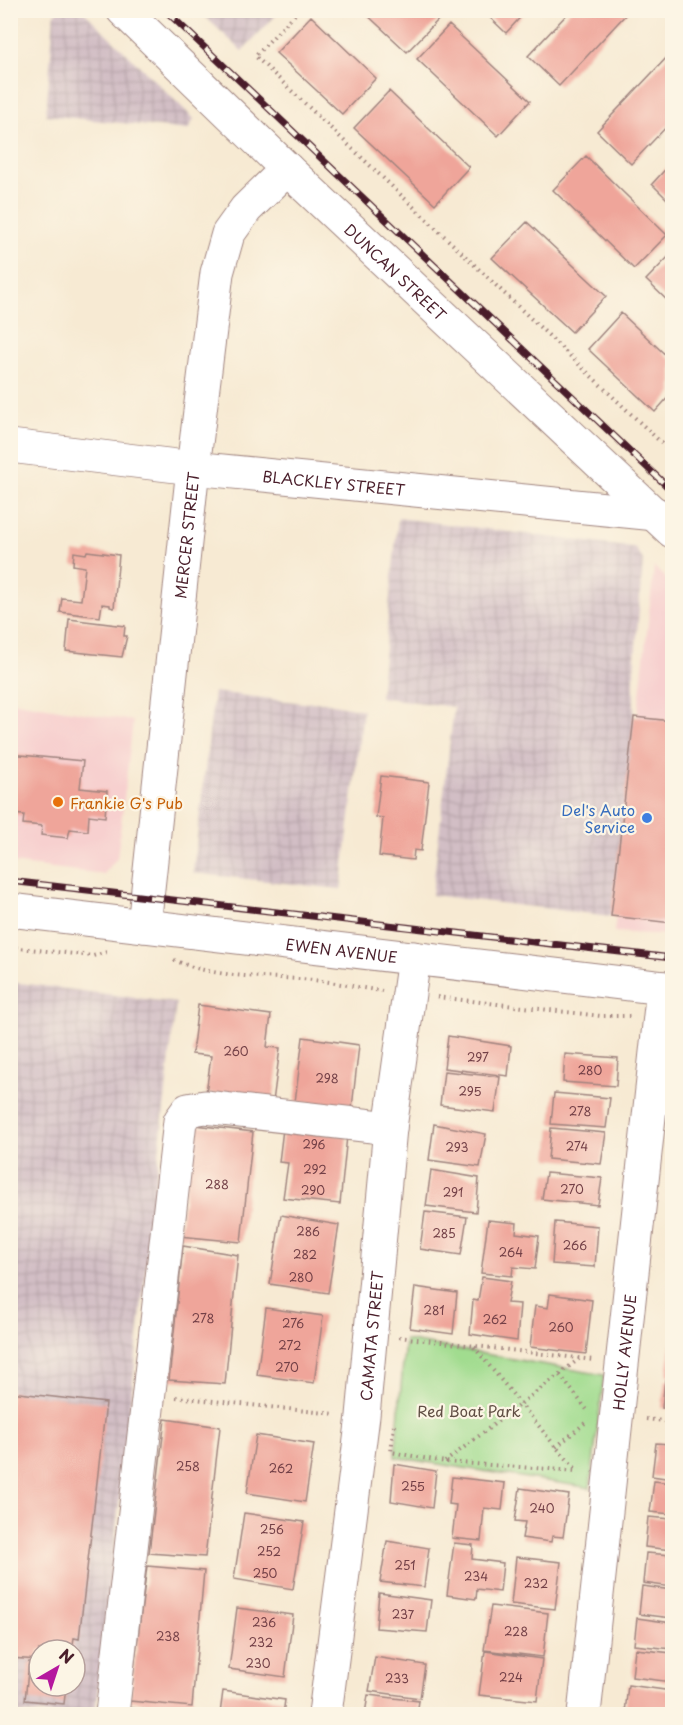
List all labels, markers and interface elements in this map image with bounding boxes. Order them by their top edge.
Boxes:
street label: DUNCAN STREET [340,218,453,326]
street label: BLACKLEY STREET [262,463,407,501]
street label: MERCER STREET [168,470,204,600]
place label: Frankie G's Pub [70,791,183,814]
marker: Frankie G's Pub [51,795,65,809]
place label: Del's Auto Service [561,798,635,838]
marker: Del's Auto Service [640,811,654,825]
street label: EWEN AVENUE [285,932,399,968]
house number: 260 [223,1042,249,1060]
house number: 297 [467,1048,489,1066]
house number: 280 [578,1061,603,1079]
house number: 298 [315,1069,339,1087]
house number: 295 [458,1082,482,1100]
house number: 278 [569,1102,591,1120]
house number: 296 [303,1135,326,1153]
house number: 274 [566,1137,588,1155]
house number: 293 [446,1138,469,1156]
house number: 292 [303,1160,327,1178]
house number: 288 [205,1175,229,1193]
house number: 270 [560,1180,584,1198]
house number: 290 [301,1181,325,1199]
house number: 291 [443,1183,463,1201]
house number: 286 [296,1222,320,1240]
house number: 285 [432,1224,456,1242]
house number: 266 [563,1236,587,1254]
house number: 264 [499,1243,523,1261]
house number: 282 [293,1245,317,1263]
house number: 280 [289,1268,314,1286]
street label: CAMATA STREET [353,1269,388,1402]
street label: HOLLY AVENUE [606,1293,641,1411]
house number: 281 [423,1301,445,1319]
house number: 278 [192,1309,214,1327]
house number: 262 [483,1310,507,1328]
house number: 276 [282,1314,304,1332]
house number: 260 [548,1318,574,1336]
house number: 272 [278,1336,302,1354]
house number: 270 [275,1358,299,1376]
park label: Red Boat Park [417,1399,521,1422]
house number: 258 [176,1457,200,1475]
house number: 262 [269,1459,293,1477]
house number: 255 [401,1477,425,1495]
house number: 240 [530,1499,555,1517]
house number: 256 [260,1520,284,1538]
house number: 252 [257,1542,281,1560]
house number: 251 [394,1556,416,1574]
house number: 250 [253,1564,278,1582]
house number: 234 [464,1567,488,1585]
house number: 232 [524,1574,548,1592]
house number: 237 [392,1605,415,1623]
house number: 236 [252,1613,276,1631]
house number: 228 [504,1622,528,1640]
house number: 238 [156,1627,180,1645]
house number: 232 [249,1633,273,1651]
north arrow [27,1638,87,1698]
text: N [55,1642,80,1669]
house number: 230 [245,1654,271,1672]
house number: 224 [499,1668,523,1686]
house number: 233 [385,1669,409,1687]

